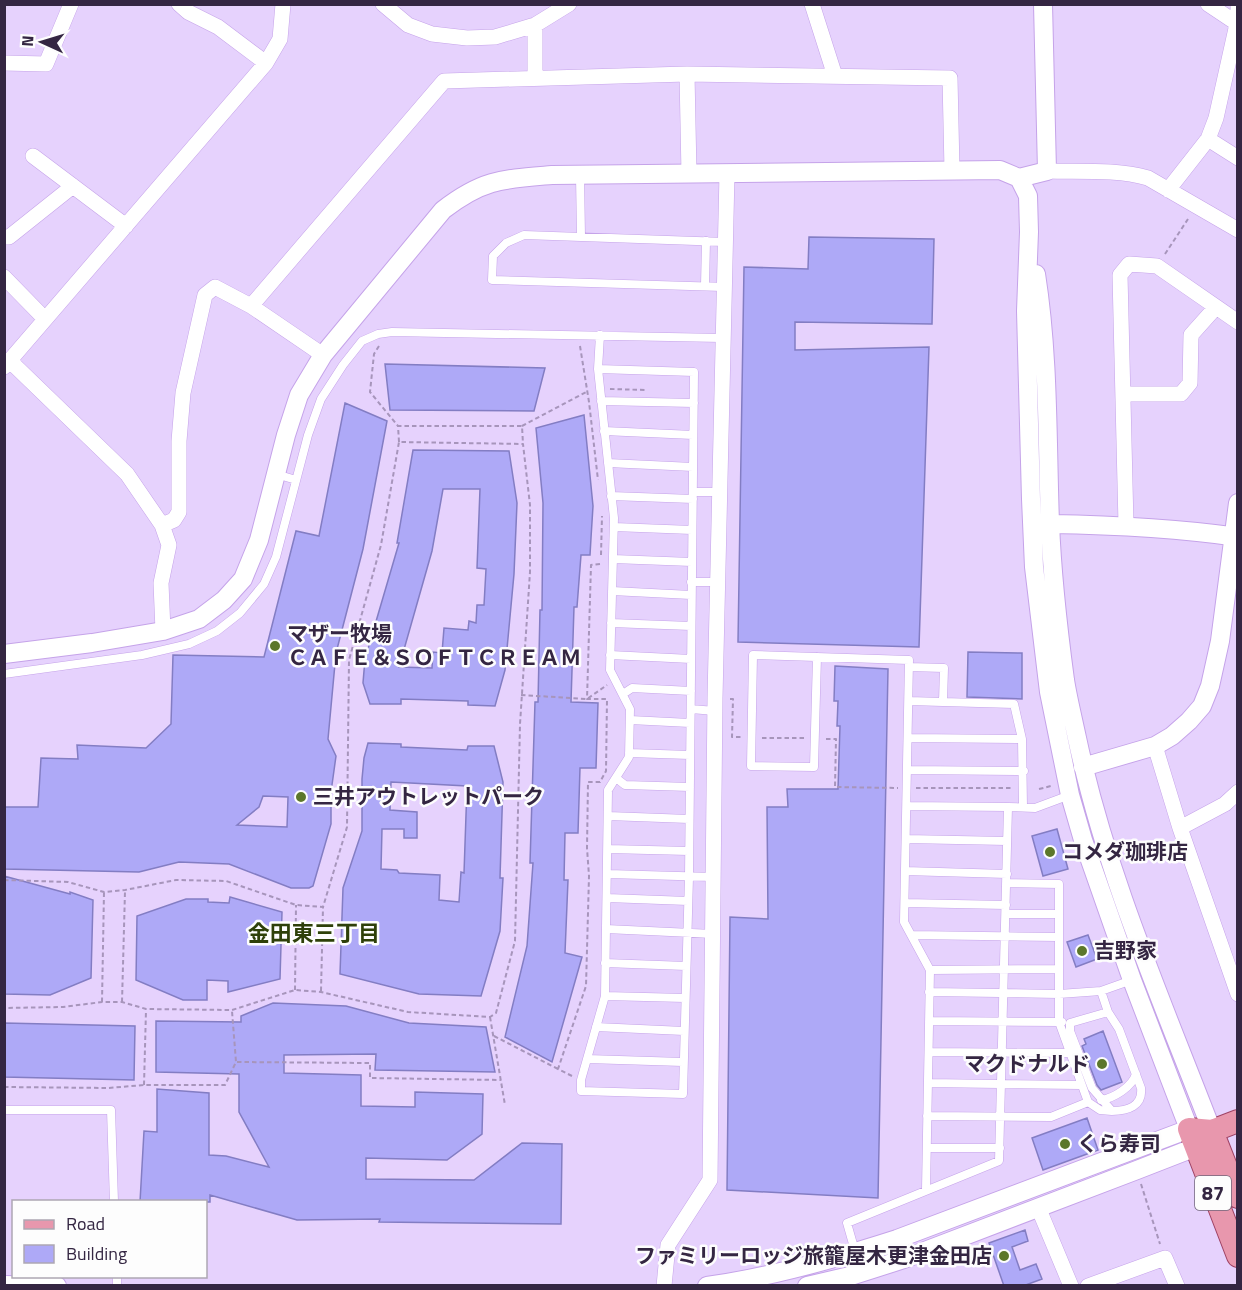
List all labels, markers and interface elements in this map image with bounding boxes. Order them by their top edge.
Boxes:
north arrow [12,12,72,72]
text: N [15,35,39,47]
place label: マザー牧場 ＣＡＦＥ＆ＳＯＦＴＣＲＥＡＭ [287,617,581,673]
marker: マザー牧場 ＣＡＦＥ＆ＳＯＦＴＣＲＥＡＭ [268,639,282,653]
place label: 三井アウトレットパーク [313,780,544,812]
marker: 三井アウトレットパーク [294,790,308,804]
place label: コメダ珈琲店 [1062,835,1188,867]
marker: コメダ珈琲店 [1043,845,1057,859]
district label: 金田東三丁目 [248,916,380,950]
place label: 吉野家 [1094,934,1157,966]
marker: 吉野家 [1075,944,1089,958]
place label: マクドナルド [964,1047,1090,1079]
marker: マクドナルド [1095,1057,1109,1071]
place label: くら寿司 [1077,1127,1161,1159]
marker: くら寿司 [1058,1137,1072,1151]
road number: 87 [1195,1176,1231,1210]
legend [12,1200,207,1278]
text: Road [66,1210,105,1237]
place label: ファミリーロッジ旅籠屋木更津金田店 [635,1239,992,1271]
text: Building [66,1240,127,1267]
marker: ファミリーロッジ旅籠屋木更津金田店 [997,1249,1011,1263]

